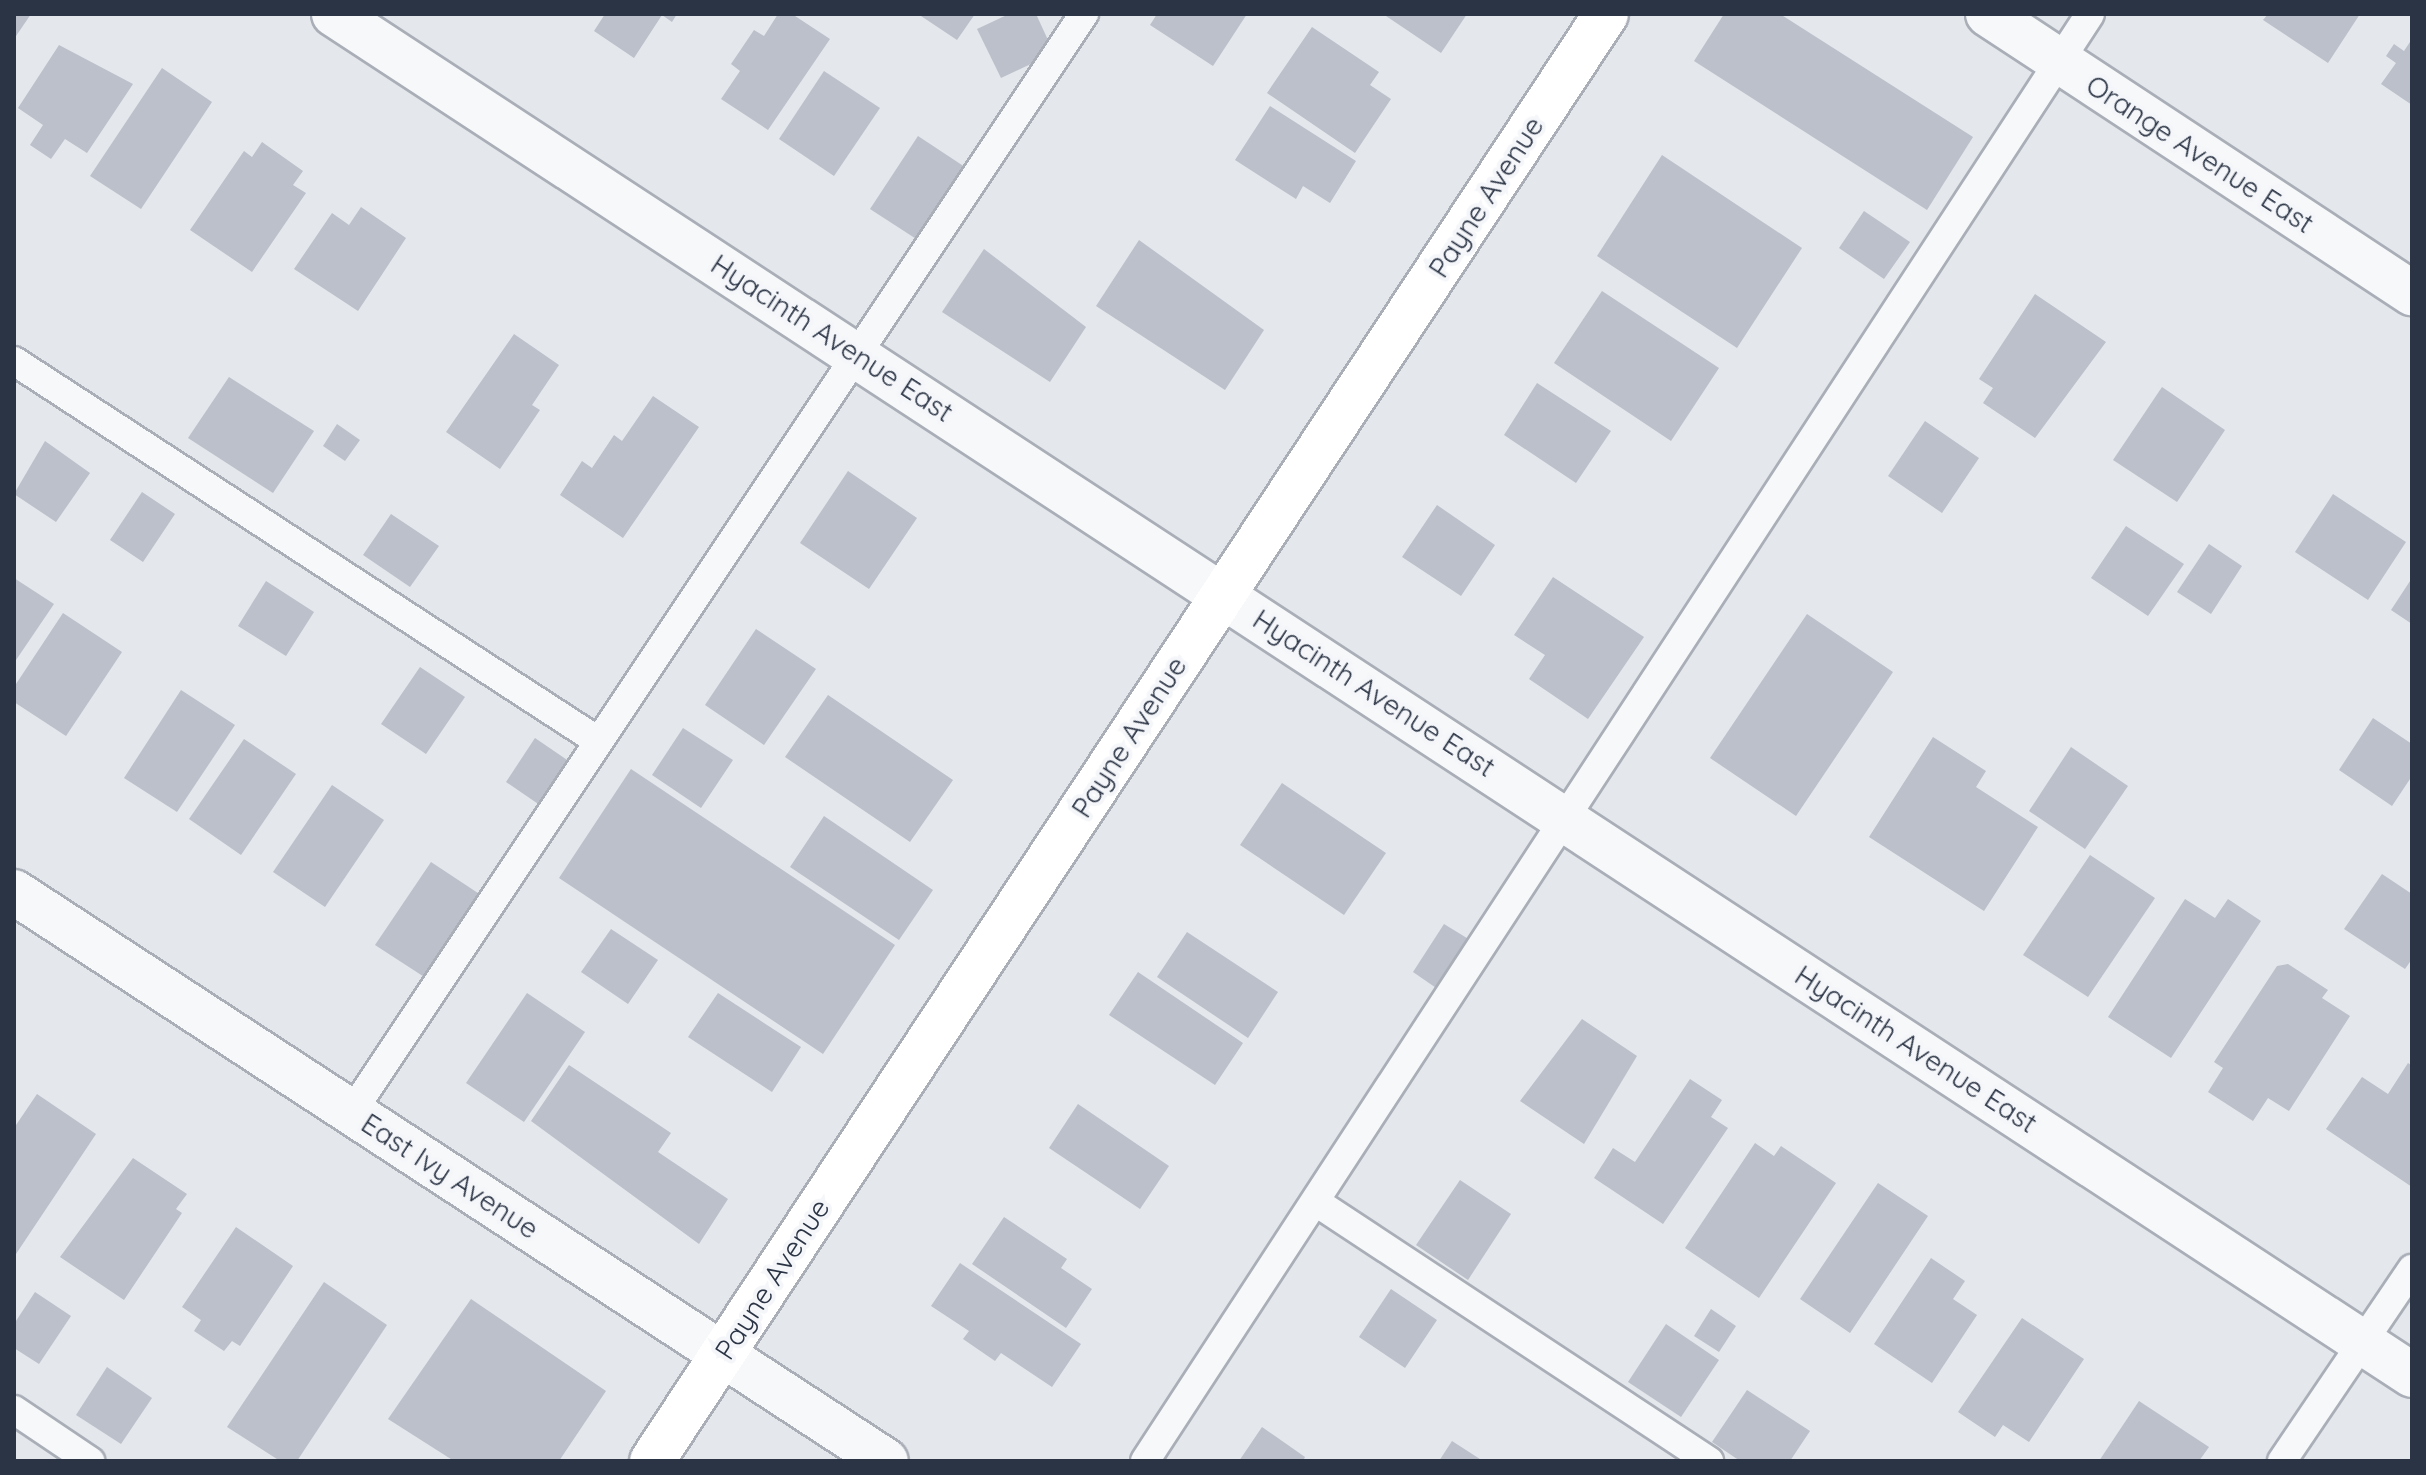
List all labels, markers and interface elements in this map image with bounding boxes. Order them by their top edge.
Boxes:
street label: Orange Avenue East [2080,68,2320,240]
street label: Payne Avenue [1422,110,1550,284]
street label: Hyacinth Avenue East [705,247,959,429]
street label: Hyacinth Avenue East [1247,602,1501,784]
street label: Payne Avenue [1065,650,1193,824]
street label: Hyacinth Avenue East [1789,958,2043,1140]
street label: East Ivy Avenue [355,1106,545,1246]
street label: Payne Avenue [708,1192,836,1366]

